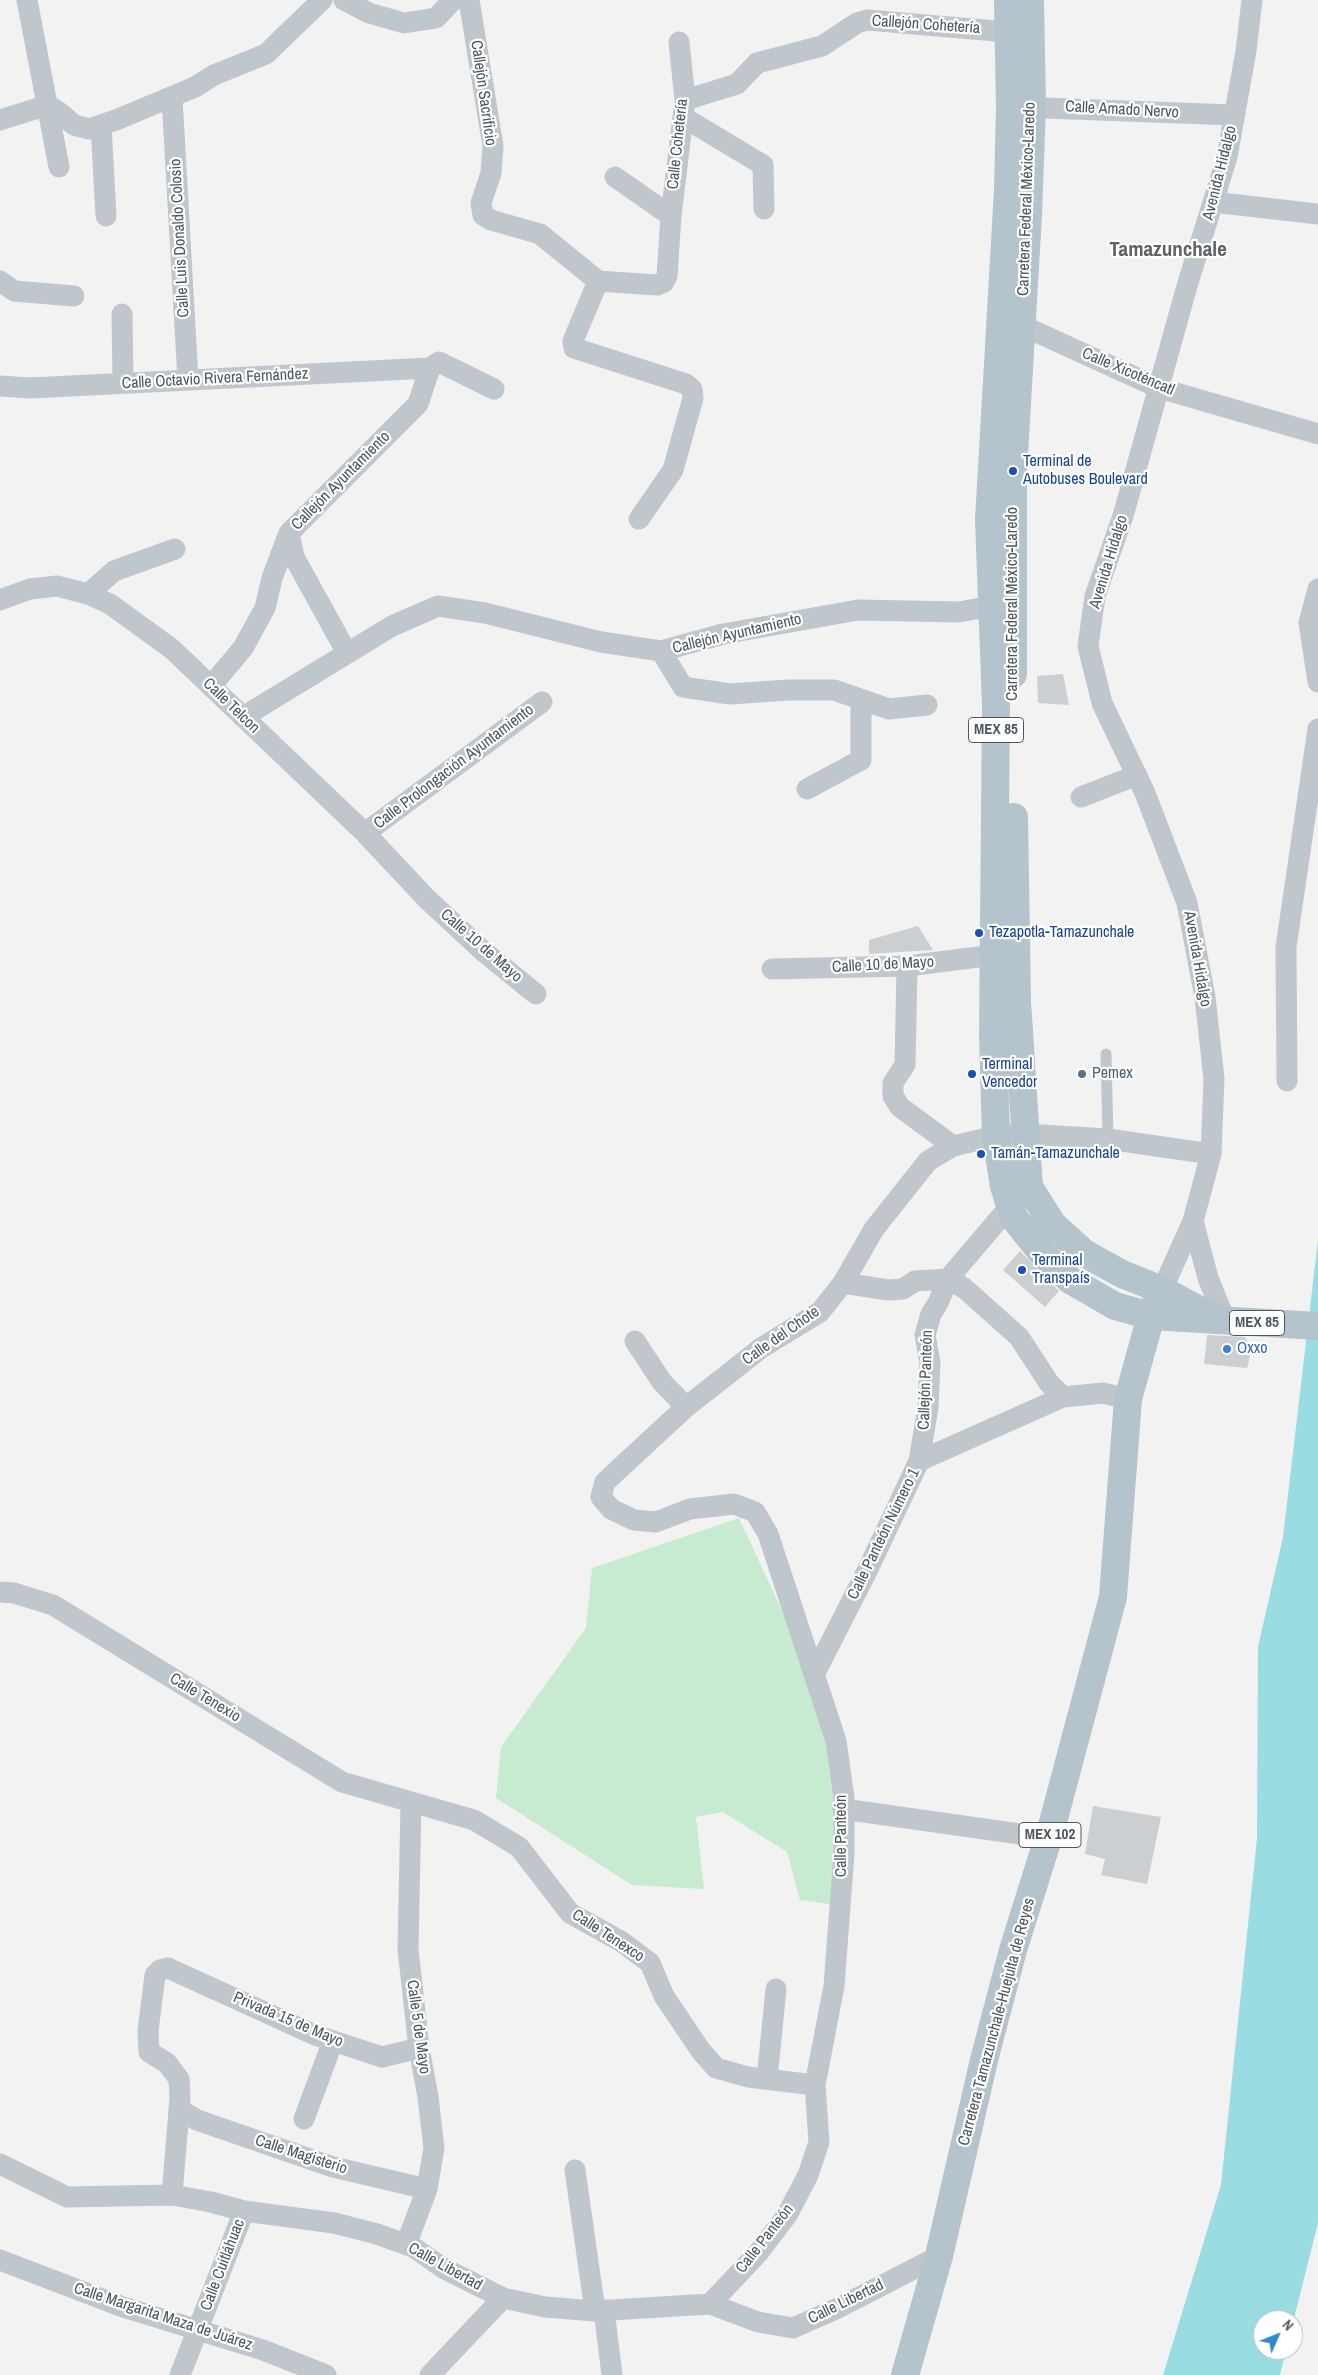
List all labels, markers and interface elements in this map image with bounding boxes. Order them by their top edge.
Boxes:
street label: Callejón Cohetería [871,12,981,38]
street label: Callejón Sacrificio [466,39,500,147]
street label: Calle Amado Nervo [1065,97,1179,123]
street label: Calle Cohetería [664,98,692,190]
street label: Carretera Federal México-Laredo [1014,102,1040,296]
street label: Avenida Hidalgo [1199,124,1241,222]
street label: Calle Luis Donaldo Colosio [166,158,194,318]
district label: Tamazunchale [1109,237,1227,263]
street label: Calle Xicoténcatl [1079,344,1177,400]
street label: Calle Octavio Rivera Fernández [121,365,309,393]
street label: Callejón Ayuntamiento [288,428,394,534]
place label: Terminal de Autobuses Boulevard [1023,452,1148,490]
marker: Terminal de Autobuses Boulevard [1007,465,1019,477]
street label: Carretera Federal México-Laredo [1003,507,1023,701]
street label: Avenida Hidalgo [1086,513,1132,611]
street label: Callejón Ayuntamiento [671,610,803,658]
street label: Calle Telcon [199,674,263,738]
street label: Calle Prolongación Ayuntamiento [370,701,538,833]
road number: MEX 85 [968,718,1024,742]
street label: Calle 10 de Mayo [436,905,526,987]
street label: Avenida Hidalgo [1179,910,1215,1008]
place label: Tezapotla-Tamazunchale [989,923,1134,943]
marker: Tezapotla-Tamazunchale [973,927,985,939]
street label: Calle 10 de Mayo [832,953,934,977]
place label: Terminal Vencedor [982,1055,1037,1093]
place label: Pemex [1092,1064,1133,1084]
marker: Terminal Vencedor [966,1068,978,1080]
marker: Pemex [1076,1068,1088,1080]
place label: Tamán-Tamazunchale [991,1144,1120,1164]
marker: Tamán-Tamazunchale [975,1148,987,1160]
place label: Terminal Transpaís [1032,1251,1090,1289]
marker: Terminal Transpaís [1016,1264,1028,1276]
street label: Calle del Chote [739,1302,823,1370]
road number: MEX 85 [1230,1310,1284,1336]
street label: Callejón Panteón [915,1330,937,1430]
place label: Oxxo [1237,1339,1268,1359]
marker: Oxxo [1221,1343,1233,1355]
street label: Calle Panteón Número 1 [844,1465,924,1603]
street label: Calle Tenexio [166,1669,244,1727]
street label: Calle Panteón [832,1795,852,1877]
road number: MEX 102 [1019,1822,1081,1848]
street label: Carretera Tamazunchale-Huejulta de Reyes [955,1896,1039,2148]
street label: Calle Tenexco [568,1906,648,1966]
street label: Calle 5 de Mayo [402,1979,434,2075]
street label: Privada 15 de Mayo [230,1988,346,2052]
street label: Calle Magisterio [253,2131,349,2179]
street label: Calle Panteón [732,2201,798,2277]
street label: Calle Cuitláhuac [197,2217,249,2313]
street label: Calle Libertad [405,2239,485,2295]
street label: Calle Libertad [805,2275,887,2329]
street label: Calle Margarita Maza de Juárez [71,2279,255,2355]
north arrow [1253,2310,1303,2360]
text: N [1279,2316,1297,2335]

